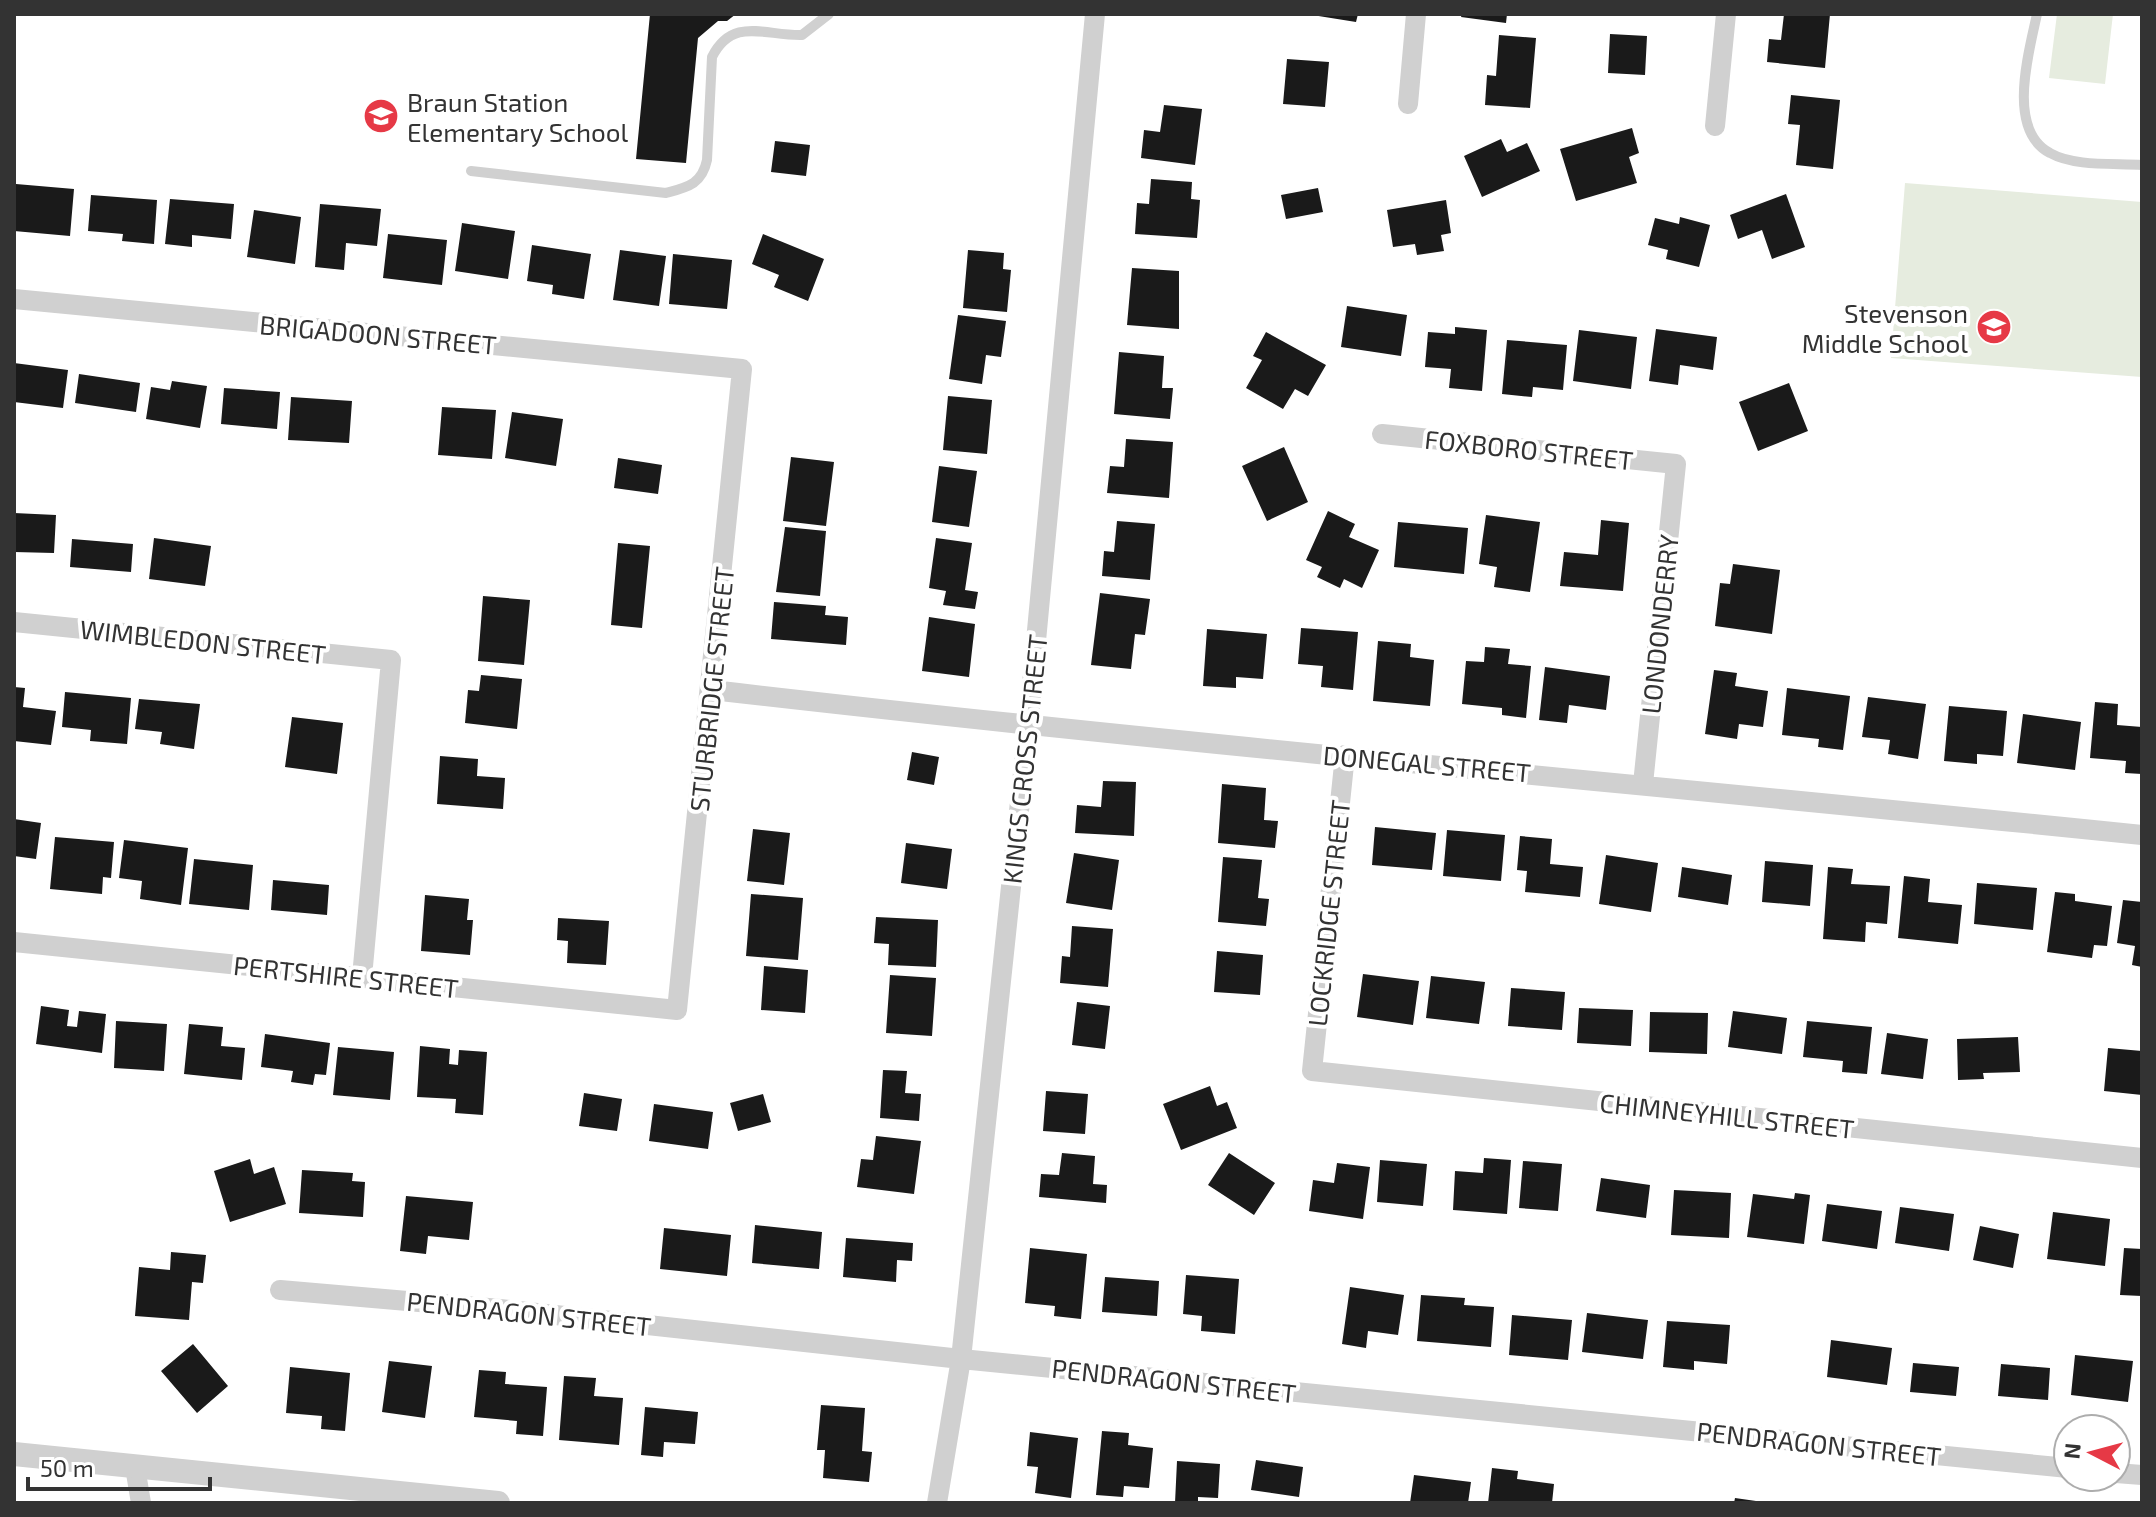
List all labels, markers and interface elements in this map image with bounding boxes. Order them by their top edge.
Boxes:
place label: Braun Station Elementary School [407,86,629,147]
school or university icon: Braun Station Elementary School [362,97,400,135]
place label: Stevenson Middle School [1802,297,1968,358]
street label: BRIGADOON STREET [258,308,498,360]
school or university icon: Stevenson Middle School [1975,308,2013,346]
street label: FOXBORO STREET [1423,423,1635,475]
street label: LONDONDERRY [1634,533,1684,715]
street label: STURBRIDGE STREET [683,565,739,813]
street label: WIMBLEDON STREET [79,613,327,669]
street label: KINGS CROSS STREET [995,633,1053,885]
street label: DONEGAL STREET [1322,738,1532,788]
street label: LOCKRIDGE STREET [1301,798,1355,1028]
street label: PERTSHIRE STREET [232,949,460,1003]
street label: CHIMNEYHILL STREET [1598,1086,1856,1144]
street label: PENDRAGON STREET [405,1285,653,1341]
street label: PENDRAGON STREET [1050,1352,1298,1408]
north arrow [2052,1413,2132,1493]
street label: PENDRAGON STREET [1695,1415,1943,1471]
scale bar [28,1441,210,1491]
text: N [2057,1442,2085,1460]
text: 50 m [40,1453,94,1482]

